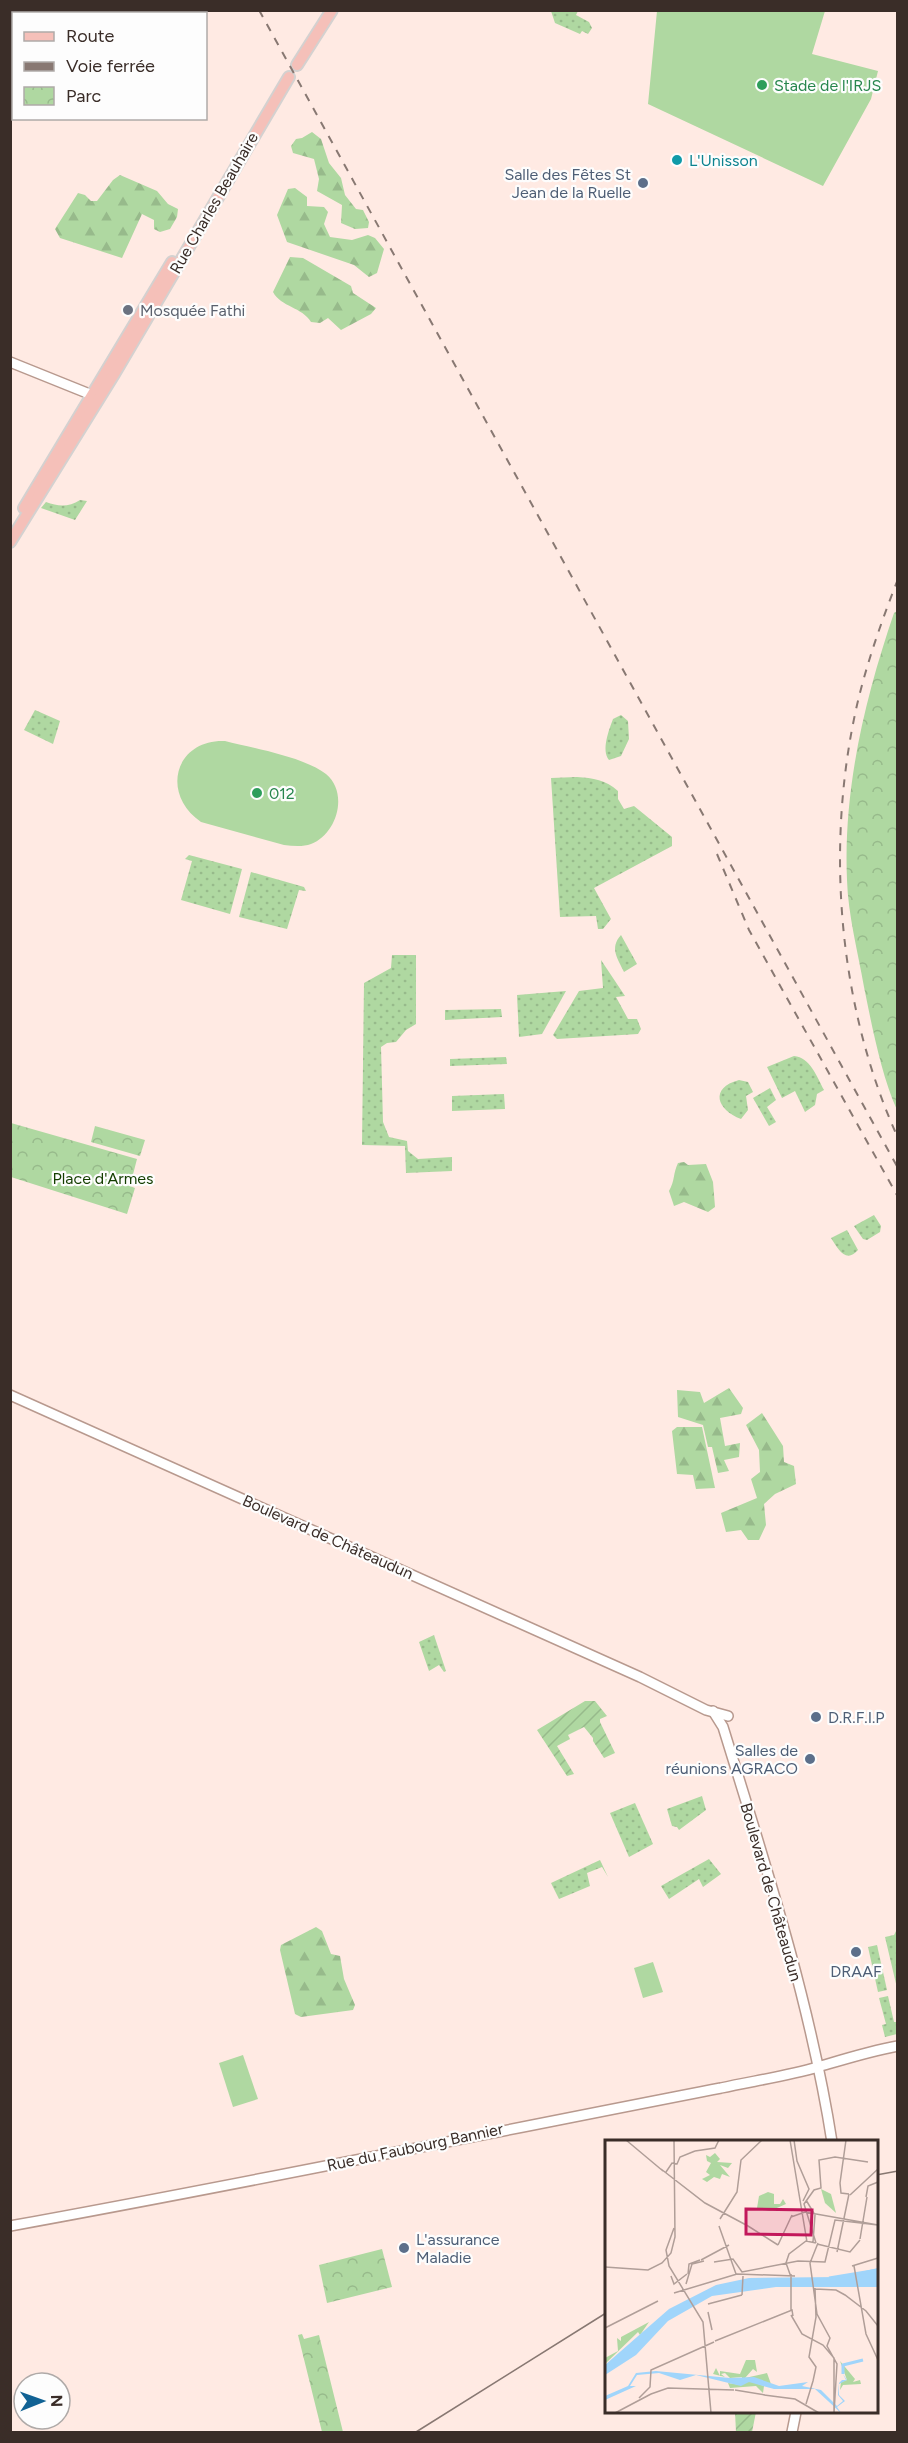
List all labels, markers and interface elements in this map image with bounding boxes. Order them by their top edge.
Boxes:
legend [12,12,207,120]
text: Route [66,25,115,47]
text: Voie ferrée [66,55,155,77]
place label: Stade de l'IRJS [774,76,881,95]
marker: Stade de l'IRJS [755,78,769,92]
text: Parc [66,85,102,107]
street label: Rue Charles Beauhaire [166,129,262,277]
place label: L'Unisson [689,151,758,170]
marker: L'Unisson [670,153,684,167]
place label: Salle des Fêtes St Jean de la Ruelle [504,165,631,202]
marker: Salle des Fêtes St Jean de la Ruelle [636,176,650,190]
place label: Mosquée Fathi [140,301,245,320]
marker: Mosquée Fathi [121,303,135,317]
place label: 012 [269,784,295,803]
marker: 012 [250,786,264,800]
park label: Place d'Armes [53,1169,153,1188]
street label: Boulevard de Châteaudun [240,1491,416,1583]
place label: D.R.F.I.P [828,1708,885,1727]
marker: D.R.F.I.P [809,1710,823,1724]
place label: Salles de réunions AGRACO [666,1741,798,1778]
marker: Salles de réunions AGRACO [803,1752,817,1766]
street label: Boulevard de Châteaudun [736,1801,806,1984]
marker: DRAAF [849,1945,863,1959]
place label: DRAAF [830,1962,882,1981]
street label: Rue du Faubourg Bannier [325,2119,505,2175]
inset map [605,2140,878,2413]
place label: L'assurance Maladie [416,2230,500,2267]
marker: L'assurance Maladie [397,2241,411,2255]
north arrow [12,2371,72,2431]
text: N [47,2394,66,2407]

